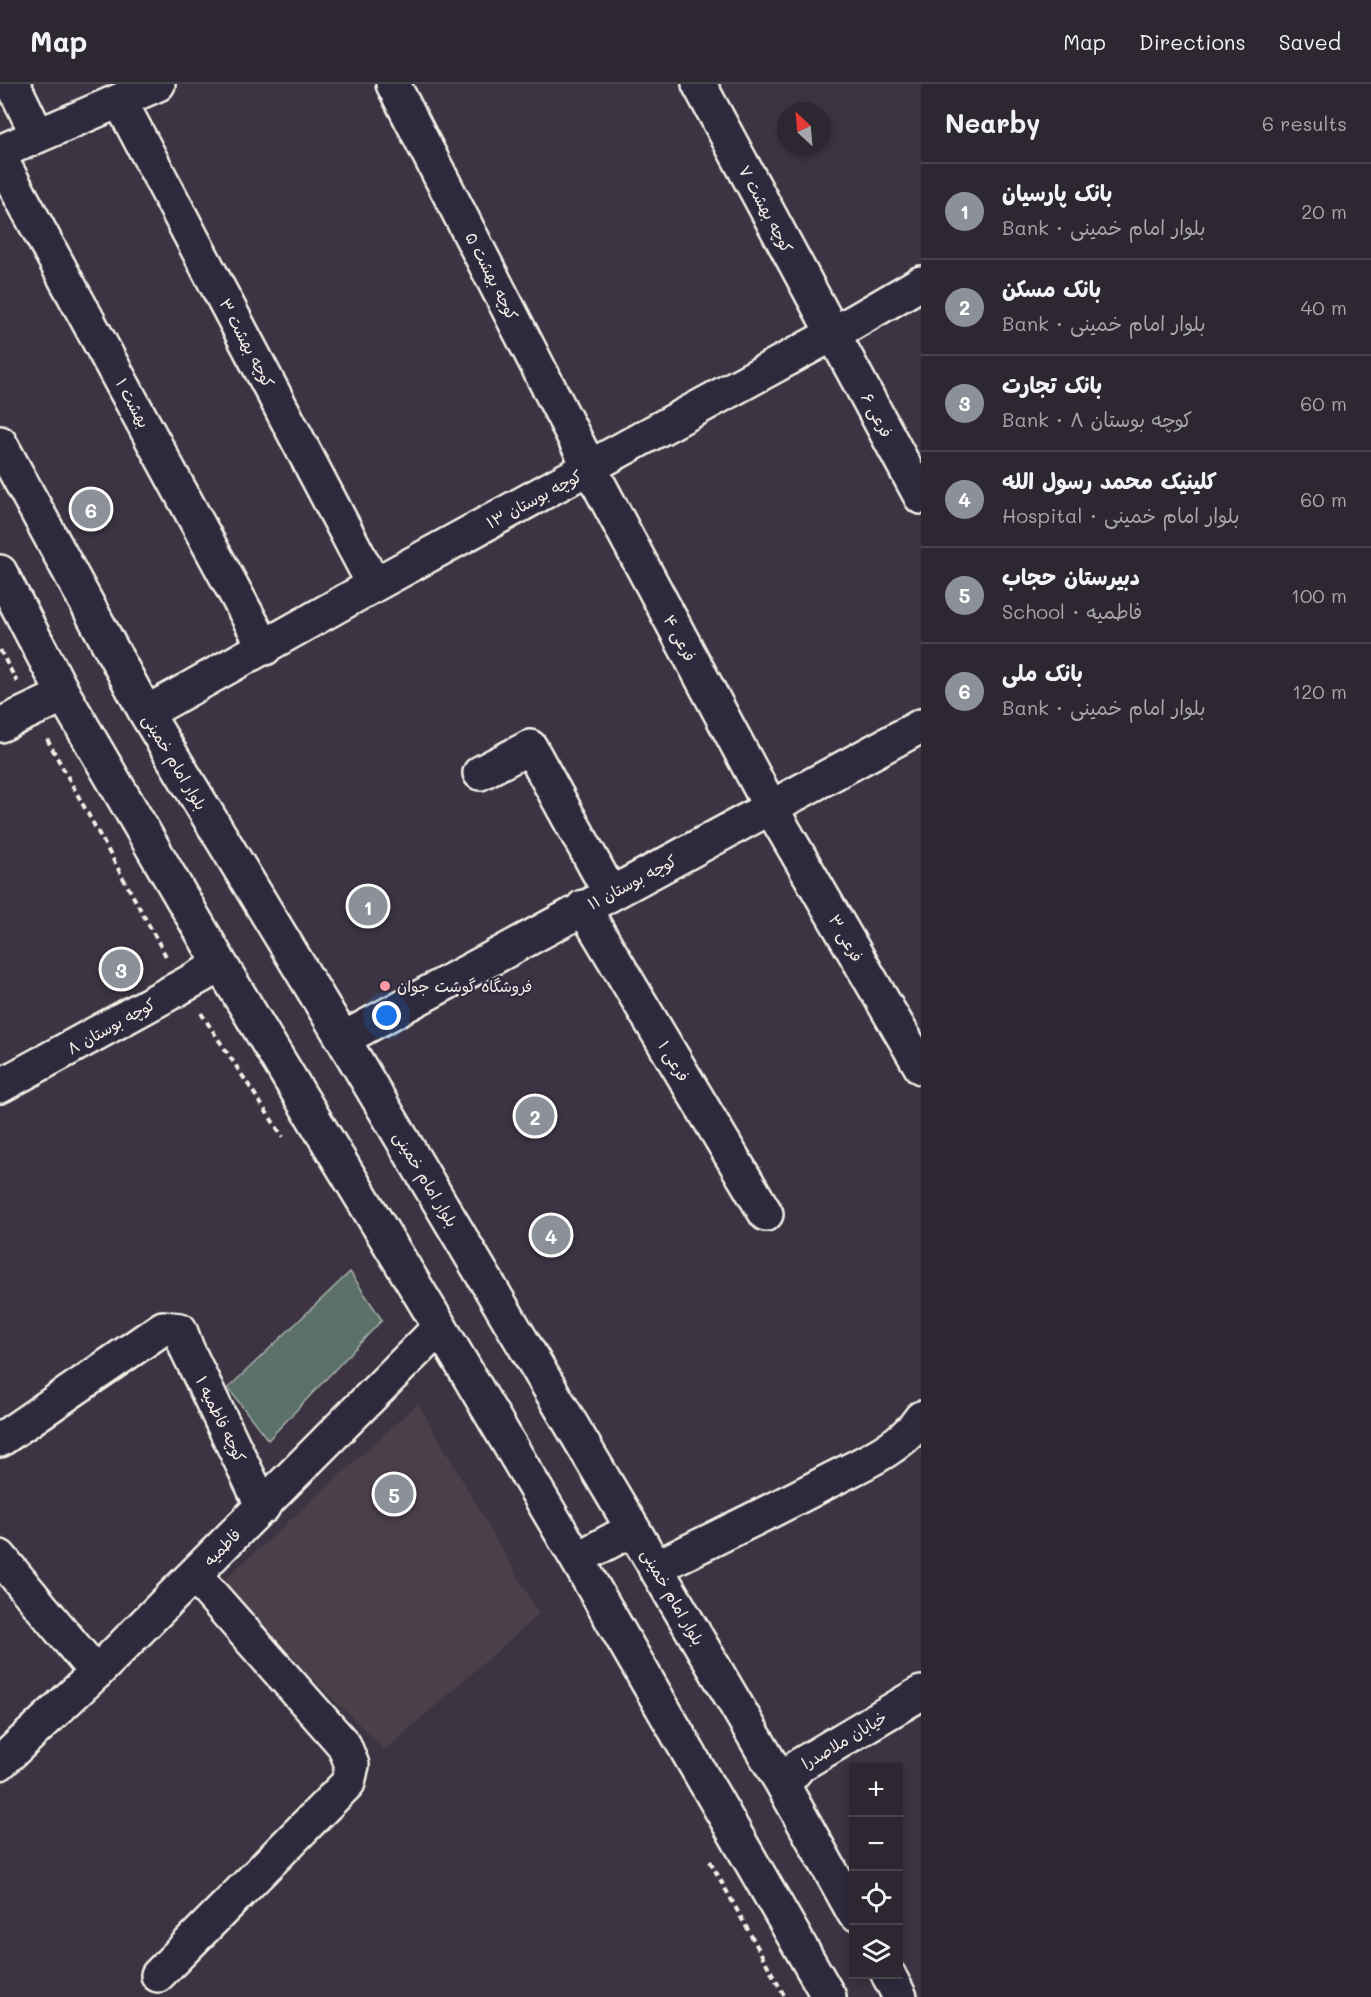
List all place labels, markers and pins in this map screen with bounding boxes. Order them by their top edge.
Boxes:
pin: 6 [72,486,110,532]
pin: 1 [348,884,388,928]
pin: 3 [102,946,140,992]
place label: فروشگاه گوشت جوان [397,975,532,997]
marker: فروشگاه گوشت جوان [378,979,392,993]
pin: 2 [516,1094,554,1138]
pin: 4 [532,1212,570,1258]
pin: 5 [374,1472,414,1516]

